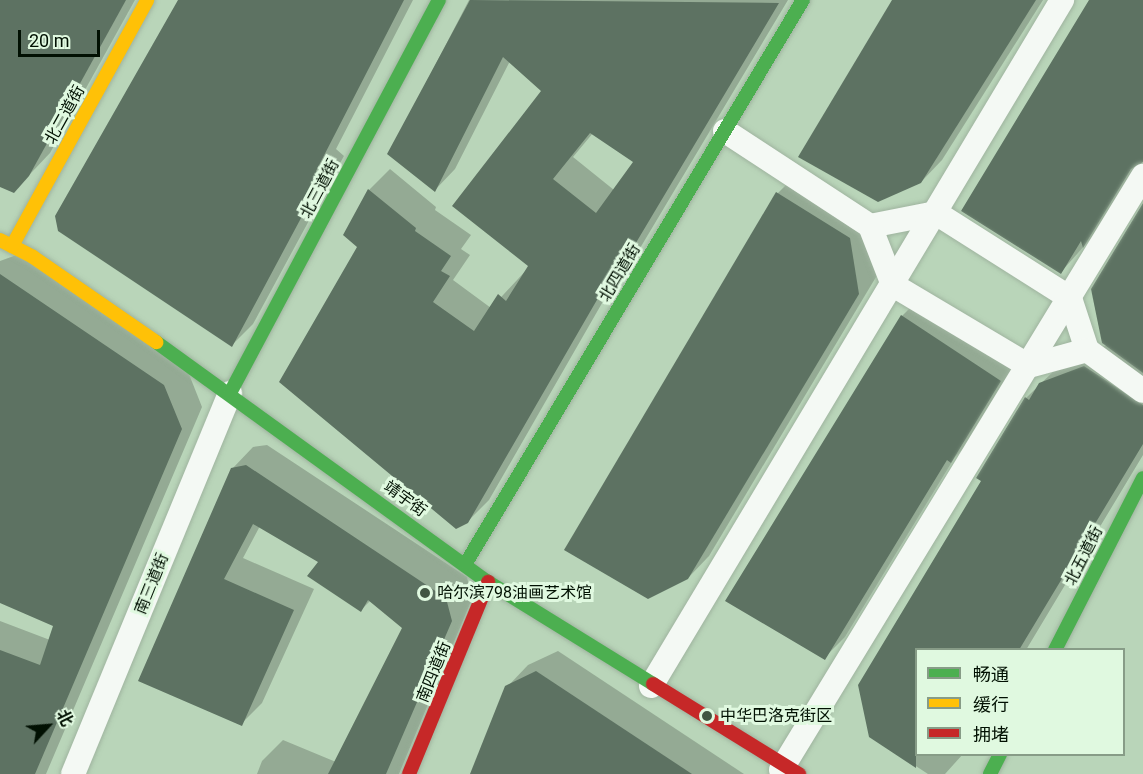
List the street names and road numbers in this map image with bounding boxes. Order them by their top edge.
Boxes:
street label: 北二道街 [41,82,89,148]
street label: 北三道街 [297,156,343,222]
street label: 北四道街 [595,241,645,305]
street label: 靖宇街 [380,477,430,521]
street label: 北五道街 [1061,523,1107,589]
street label: 南三道街 [131,551,173,617]
street label: 南四道街 [413,639,455,705]

